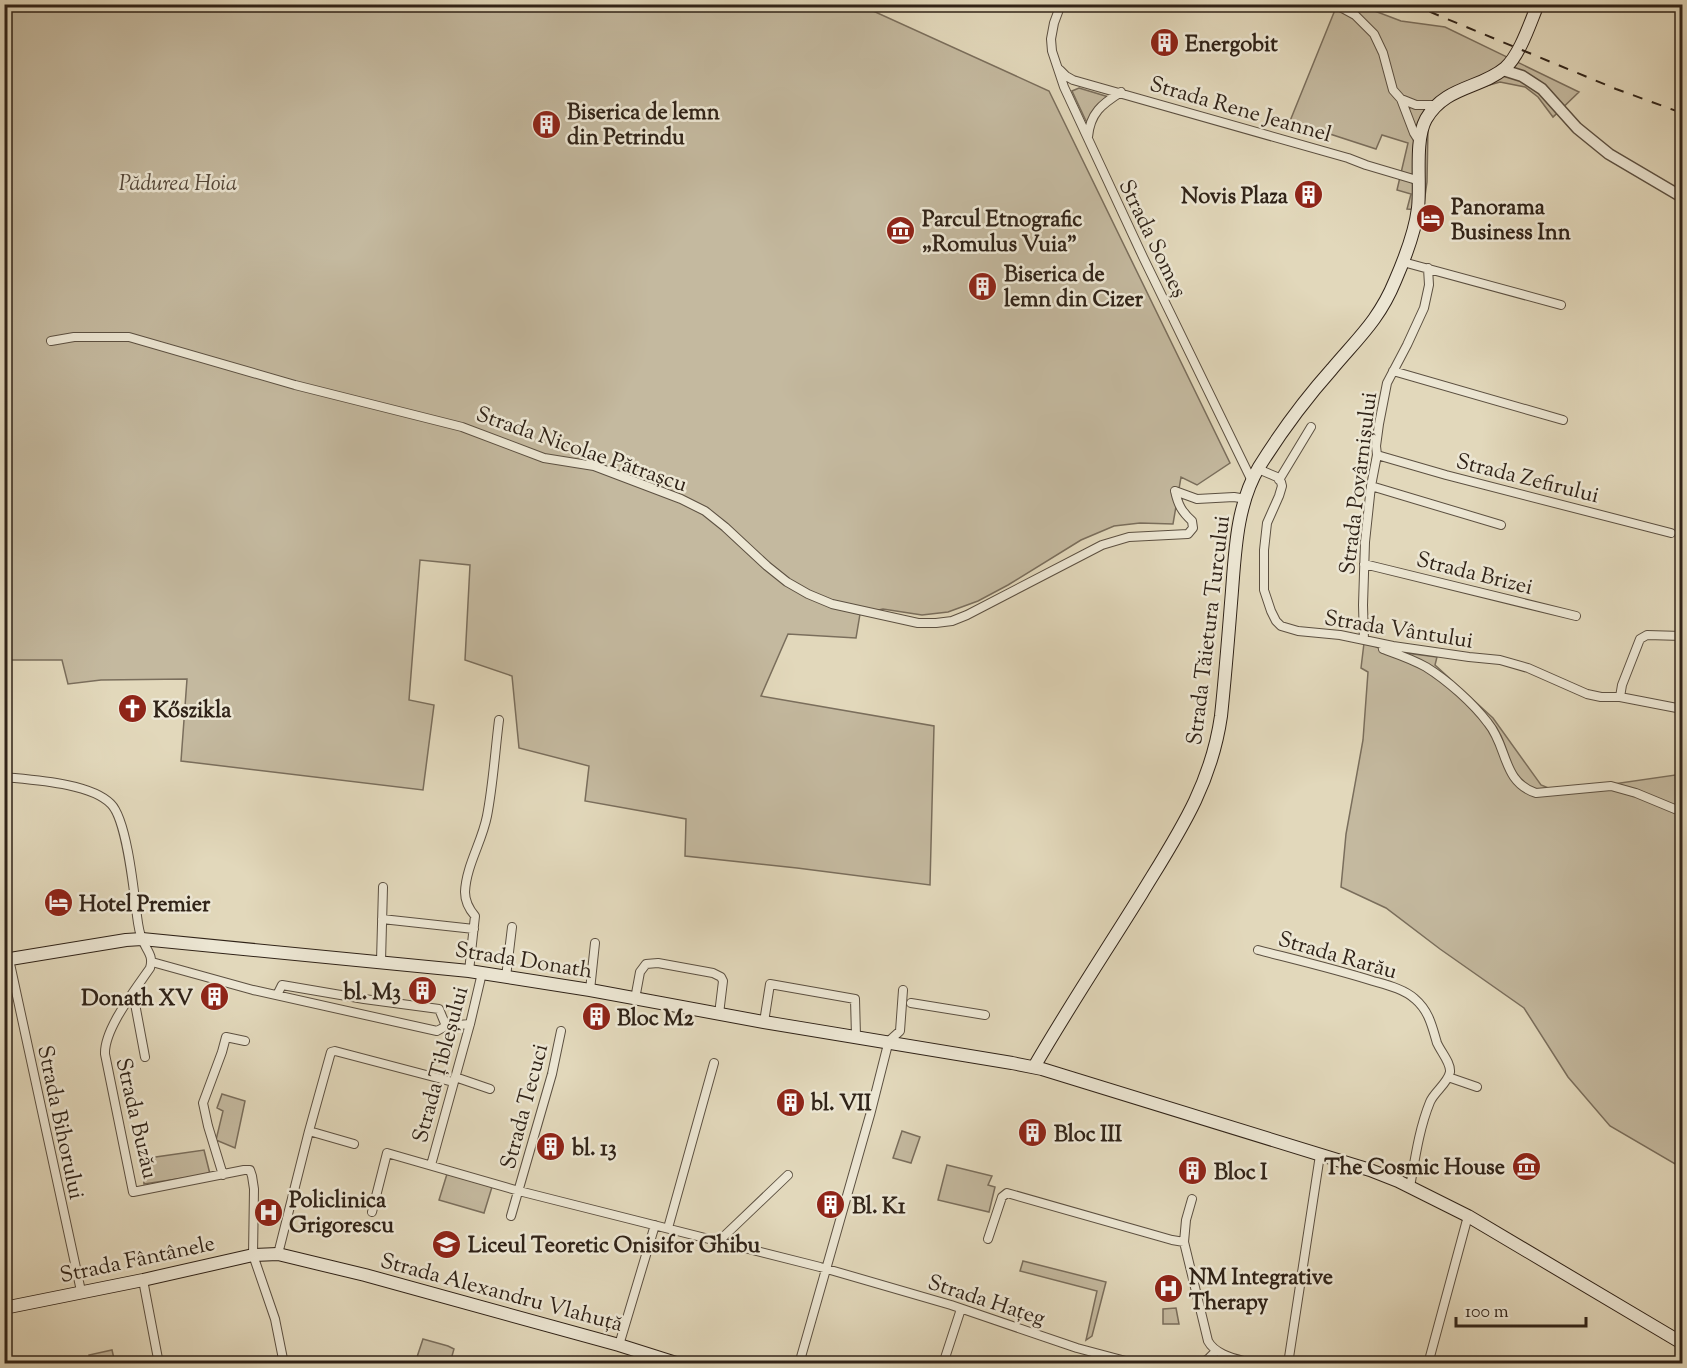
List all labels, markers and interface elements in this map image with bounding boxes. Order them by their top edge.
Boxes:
building icon: Energobit [1148,27,1180,59]
place label: Energobit [1185,30,1278,62]
street label: Strada Rene Jeannel [1145,70,1335,152]
place label: Biserica de lemn din Petrindu [567,98,720,155]
building icon: Biserica de lemn din Petrindu [530,108,562,140]
park label: Pădurea Hoia [119,169,237,201]
street label: Strada Someș [1109,175,1194,304]
building icon: Novis Plaza [1293,179,1325,211]
place label: Novis Plaza [1181,182,1289,214]
place label: Panorama Business Inn [1451,193,1571,250]
hotel icon: Panorama Business Inn [1414,203,1446,235]
place label: Parcul Etnografic „Romulus Vuia” [922,205,1082,262]
museum icon: Parcul Etnografic „Romulus Vuia” [885,215,917,247]
place label: Biserica de lemn din Cizer [1004,260,1144,317]
building icon: Biserica de lemn din Cizer [967,270,999,302]
street label: Strada Povârnișului [1333,390,1387,577]
street label: Strada Nicolae Pătrașcu [471,400,691,502]
street label: Strada Zefirului [1452,447,1602,513]
street label: Strada Tăietura Turcului [1180,514,1240,747]
street label: Strada Brizei [1413,545,1536,605]
street label: Strada Vântului [1322,603,1475,659]
church icon: Kőszikla [116,693,148,725]
place label: Kőszikla [153,696,232,728]
hotel icon: Hotel Premier [42,887,74,919]
place label: Hotel Premier [79,890,211,922]
street label: Strada Rarău [1274,925,1401,989]
street label: Strada Donath [452,935,595,989]
building icon: bl. M3 [406,975,438,1007]
place label: bl. M3 [343,978,401,1010]
building icon: Donath XV [198,981,230,1013]
street label: Strada Țibleșului [406,983,478,1147]
place label: Donath XV [81,984,193,1016]
building icon: Bloc M2 [580,1001,612,1033]
place label: Bloc M2 [617,1004,695,1036]
street label: Strada Tecuci [494,1041,558,1173]
street label: Strada Bihorului [27,1043,91,1203]
street label: Strada Buzău [106,1055,165,1183]
building icon: bl. VII [774,1086,806,1118]
place label: bl. VII [810,1089,872,1121]
building icon: Bloc III [1017,1117,1049,1149]
place label: Bloc III [1054,1120,1123,1152]
building icon: bl. 13 [535,1131,567,1163]
place label: bl. 13 [571,1134,617,1166]
museum icon: The Cosmic House [1510,1150,1542,1182]
place label: The Cosmic House [1324,1153,1505,1185]
building icon: Bloc I [1177,1155,1209,1187]
place label: Bloc I [1214,1158,1268,1190]
place label: Policlinica Grigorescu [289,1186,394,1243]
building icon: Bl. K1 [815,1189,847,1221]
place label: Bl. K1 [852,1192,906,1224]
hospital icon: Policlinica Grigorescu [252,1196,284,1228]
school or university icon: Liceul Teoretic Onisifor Ghibu [431,1228,463,1260]
street label: Strada Fântânele [57,1229,218,1293]
place label: Liceul Teoretic Onisifor Ghibu [468,1231,761,1263]
street label: Strada Alexandru Vlahuță [377,1246,626,1342]
place label: NM Integrative Therapy [1189,1263,1333,1320]
street label: Strada Hațeg [923,1268,1049,1336]
hospital icon: NM Integrative Therapy [1152,1273,1184,1305]
scale bar [1456,1290,1586,1328]
text: 100 m [1465,1300,1509,1326]

